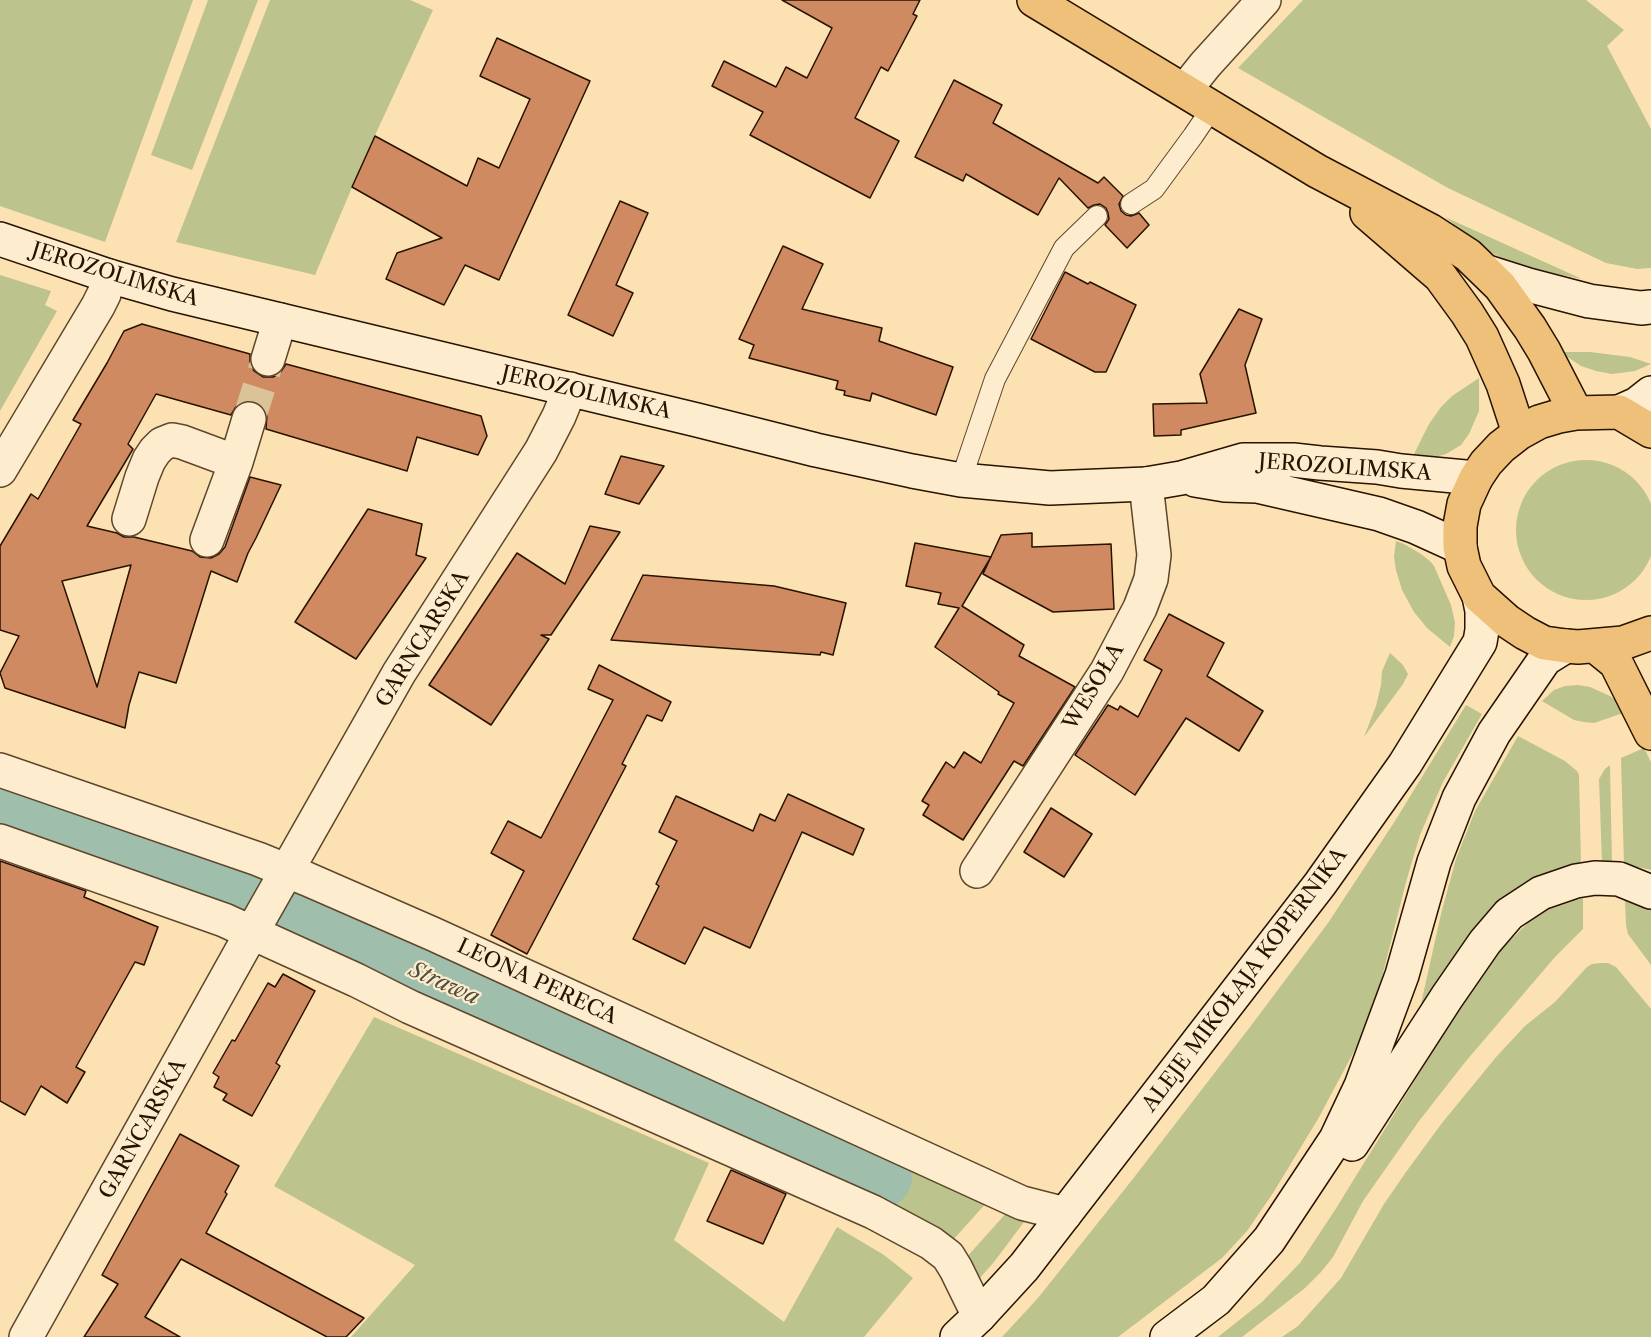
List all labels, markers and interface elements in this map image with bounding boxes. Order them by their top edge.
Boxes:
street label: JEROZOLIMSKA [28,238,202,312]
street label: JEROZOLIMSKA [499,361,673,425]
street label: JEROZOLIMSKA [1258,449,1432,487]
street label: GARNCARSKA [371,566,475,712]
street label: WESOŁA [1058,639,1130,735]
street label: ALEJE MIKOŁAJA KOPERNIKA [1137,843,1353,1117]
street label: LEONA PERECA [453,934,621,1030]
water label: Strawa [405,957,483,1011]
street label: GARNCARSKA [94,1055,192,1203]

